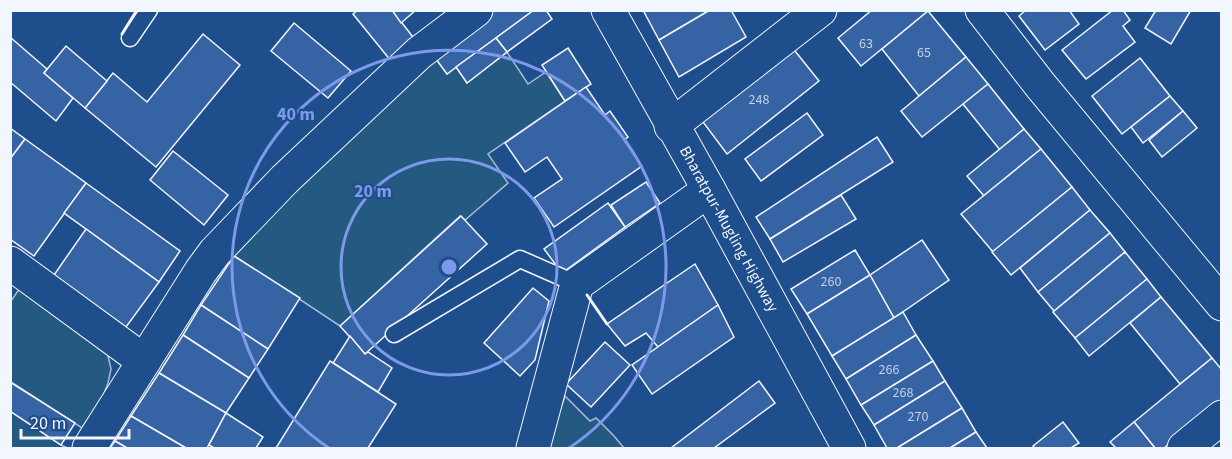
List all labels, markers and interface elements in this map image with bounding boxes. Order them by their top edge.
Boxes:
house number: 63 [859,34,873,54]
house number: 65 [917,43,931,63]
house number: 248 [749,90,769,110]
text: 40 m [277,102,315,127]
street label: Bharatpur-Mugling Highway [674,142,784,316]
text: 20 m [354,179,392,204]
centre of rings [439,257,459,277]
house number: 260 [821,272,841,292]
house number: 266 [879,360,899,380]
house number: 268 [893,383,913,403]
scale bar [21,402,129,440]
house number: 270 [908,407,928,427]
text: 20 m [30,411,66,436]

